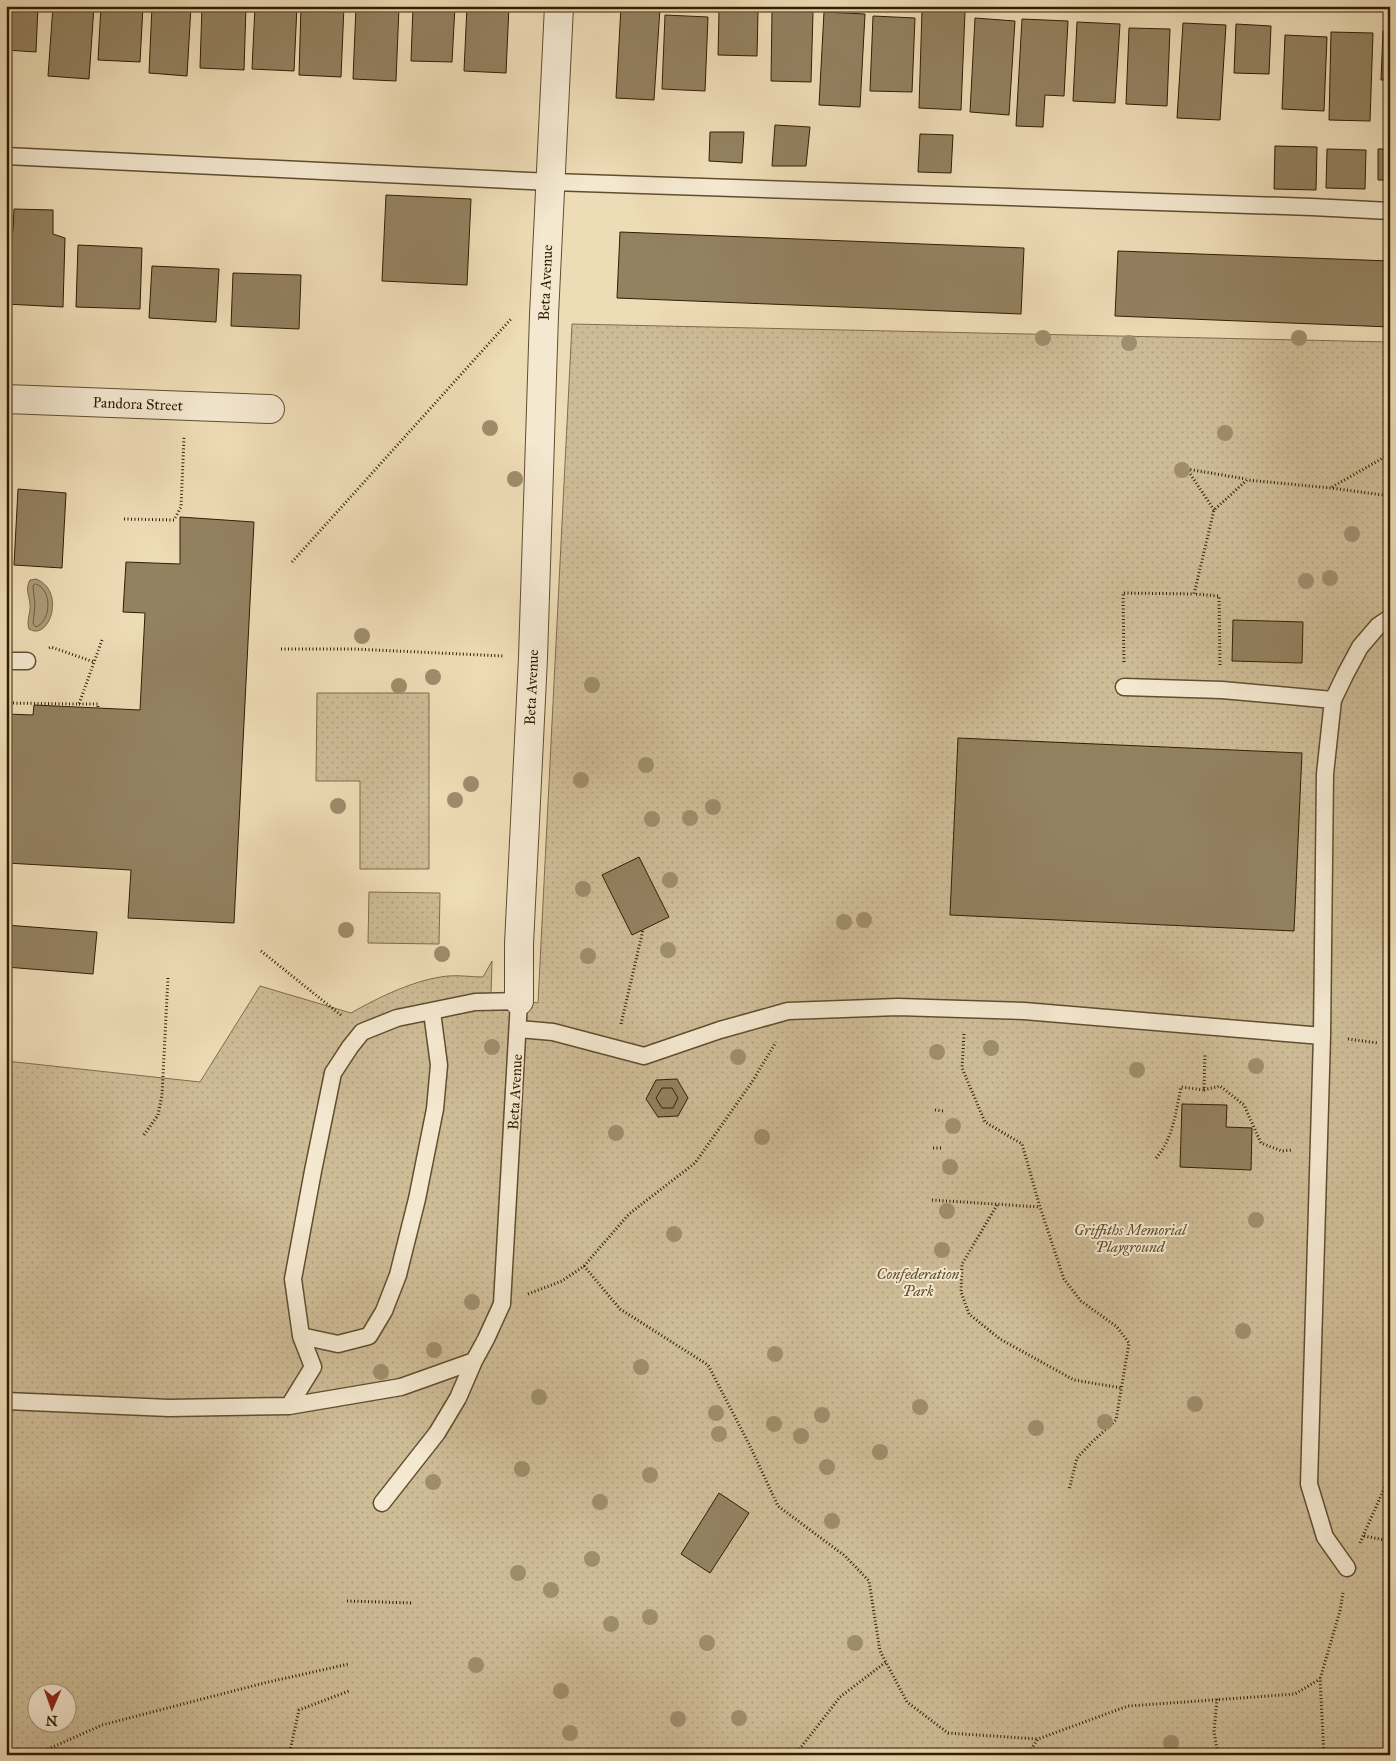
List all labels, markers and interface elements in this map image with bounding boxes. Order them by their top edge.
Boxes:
street label: Beta Avenue [535,244,556,321]
street label: Pandora Street [92,393,184,415]
street label: Beta Avenue [521,649,542,726]
street label: Beta Avenue [504,1054,526,1130]
park label: Griffiths Memorial Playground [1074,1221,1188,1256]
park label: Confederation Park [877,1265,960,1300]
north arrow [28,1684,78,1734]
text: N [45,1712,58,1729]

